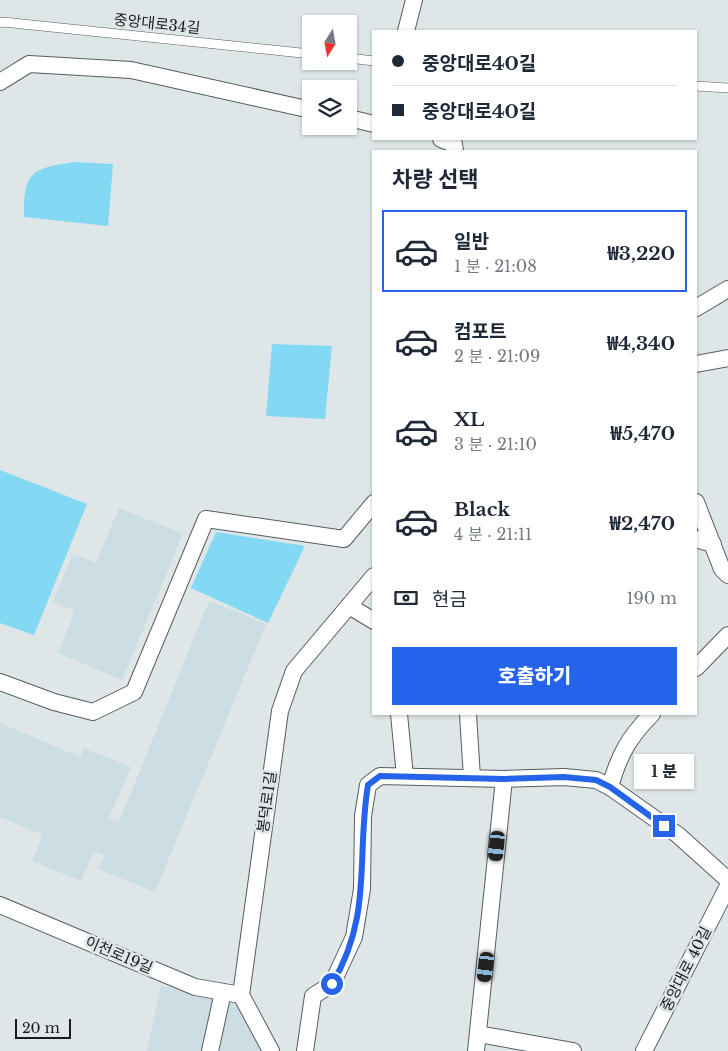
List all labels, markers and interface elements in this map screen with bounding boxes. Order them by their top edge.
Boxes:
street label: 중앙대로34길 [113,10,201,37]
north arrow [302,15,358,70]
map controls [302,15,357,135]
text: 중앙대로40길 [422,52,536,75]
button: layers [302,80,357,135]
text: 중앙대로40길 [422,100,536,123]
text: 차량 선택 [392,166,479,193]
icon: car [394,229,439,274]
text: 일반 [454,230,489,253]
text: ₩3,220 [607,242,675,265]
text: 1 분 · 21:08 [454,256,537,276]
icon: car [394,319,439,364]
text: 컴포트 [454,320,506,343]
text: ₩4,340 [607,332,675,355]
text: 2 분 · 21:09 [454,346,540,366]
text: XL [454,408,484,431]
icon: car [394,409,439,454]
text: ₩5,470 [611,422,675,445]
text: 3 분 · 21:10 [454,434,537,454]
text: Black [454,498,510,521]
icon: car [394,499,439,544]
text: ₩2,470 [610,512,675,535]
text: 4 분 · 21:11 [454,524,532,544]
icon: cash [392,584,420,612]
text: 현금 [432,588,467,611]
text: 190 m [626,588,677,608]
button: 호출하기 [392,647,677,705]
callout: 1 분 [634,754,694,788]
text: 1 분 [651,761,677,781]
street label: 봉덕로1길 [253,770,280,834]
route end [653,815,675,837]
car [487,830,506,862]
street label: 중앙대로 40길 [656,923,715,1014]
street label: 이천로19길 [83,932,156,977]
car [476,951,495,983]
route start [321,973,343,995]
scale bar [15,1016,71,1039]
text: 20 m [22,1019,60,1037]

